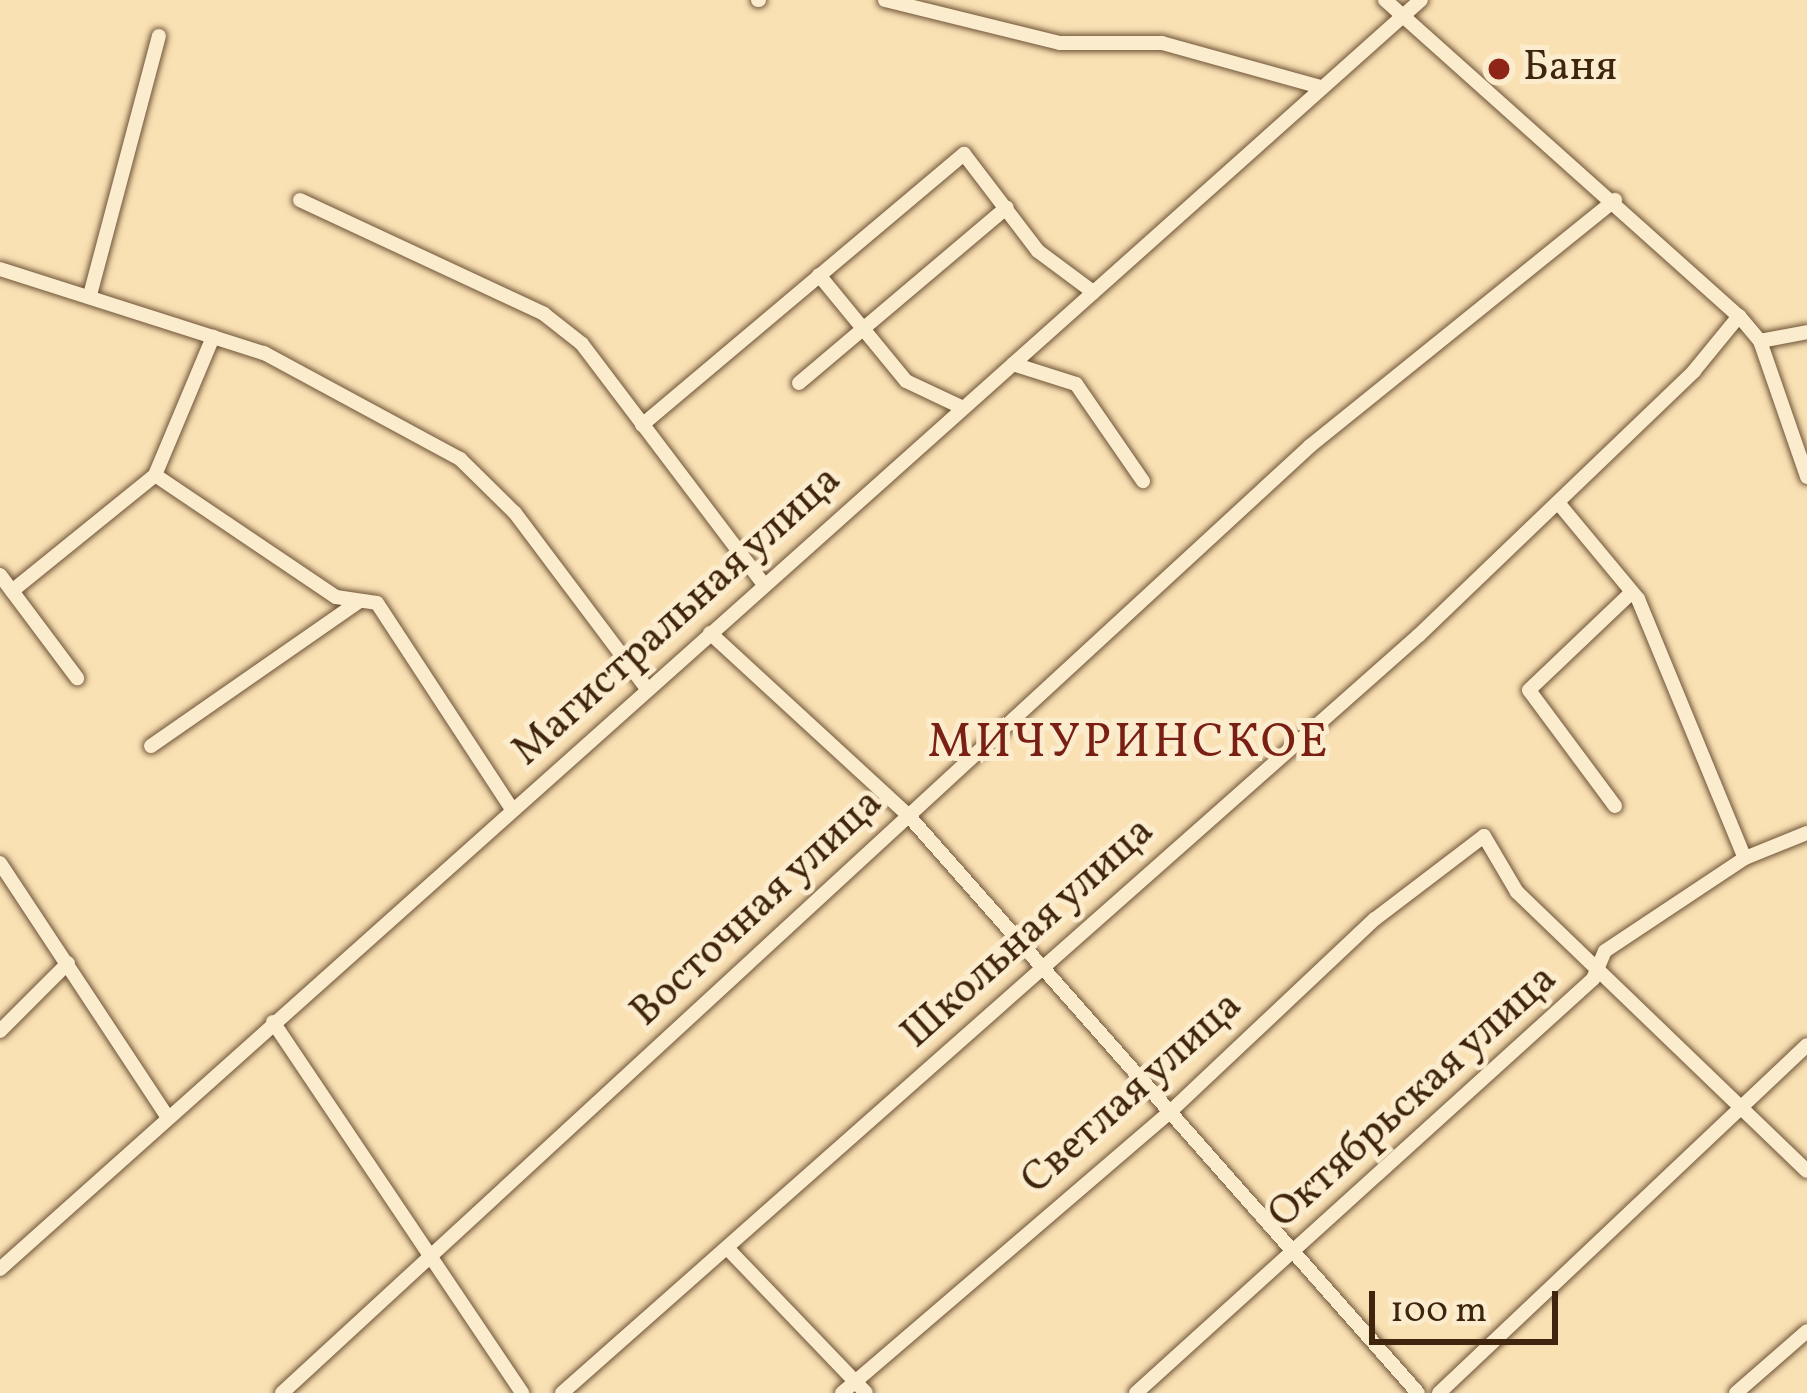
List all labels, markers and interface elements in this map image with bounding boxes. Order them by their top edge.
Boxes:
place label: Баня [1523,44,1617,94]
marker: Баня [1486,56,1512,82]
street label: Магистральная улица [503,456,853,778]
district label: МИЧУРИНСКОЕ [927,715,1331,773]
street label: Восточная улица [621,779,895,1039]
street label: Школьная улица [892,807,1166,1061]
street label: Октябрьская улица [1259,955,1569,1241]
street label: Светлая улица [1012,981,1254,1207]
scale bar [1375,1267,1564,1341]
text: 100 m [1390,1287,1487,1337]

